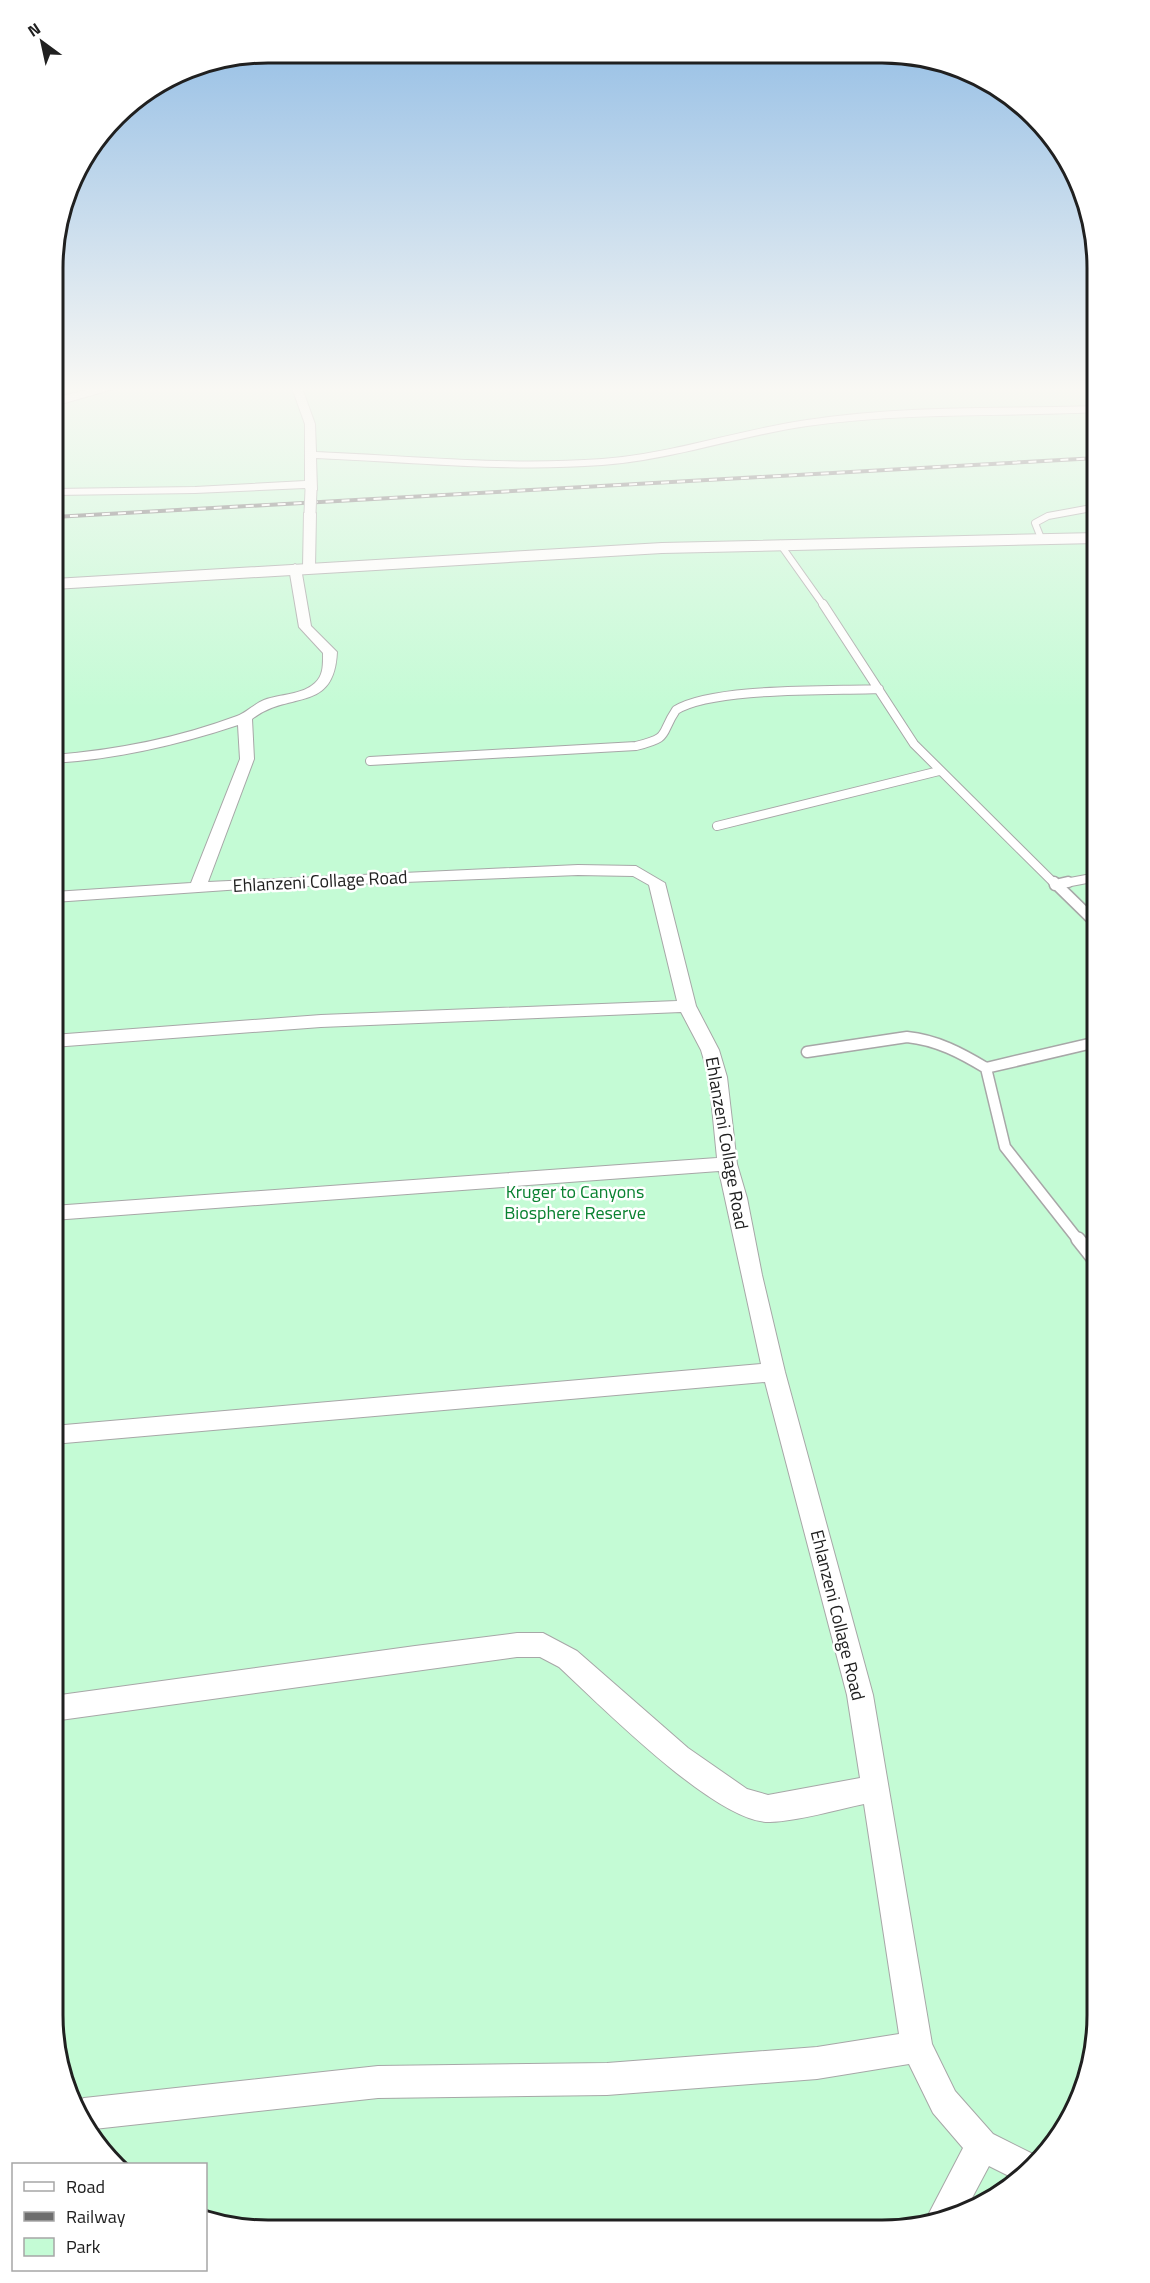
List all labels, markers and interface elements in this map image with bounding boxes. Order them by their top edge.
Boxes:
north arrow [12,12,72,72]
text: N [23,16,45,43]
street label: Ehlanzeni Collage Road [232,863,408,899]
street label: Ehlanzeni Collage Road [699,1054,755,1232]
park label: Kruger to Canyons Biosphere Reserve [504,1178,646,1226]
street label: Ehlanzeni Collage Road [804,1527,872,1703]
legend [12,2163,207,2271]
text: Road [66,2173,105,2200]
text: Railway [66,2203,126,2230]
text: Park [66,2233,101,2260]

